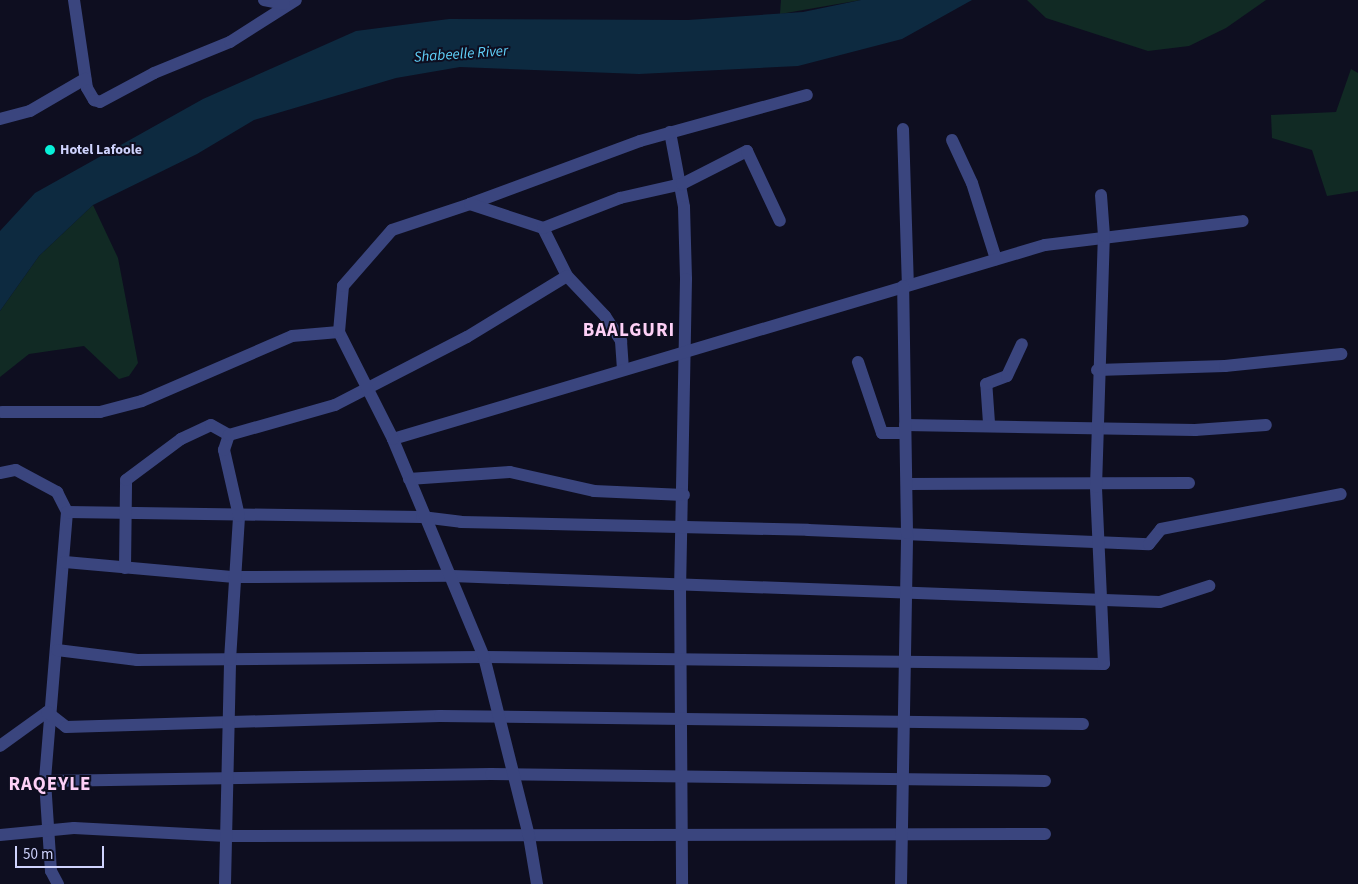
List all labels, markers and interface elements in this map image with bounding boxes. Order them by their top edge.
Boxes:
water label: Shabeelle River [413,42,509,66]
place label: Hotel Lafoole [60,142,142,158]
marker: Hotel Lafoole [44,144,56,156]
district label: BAALGURI [582,320,676,342]
district label: RAQEYLE [8,774,92,796]
scale bar [18,836,106,868]
text: 50 m [23,844,53,865]

